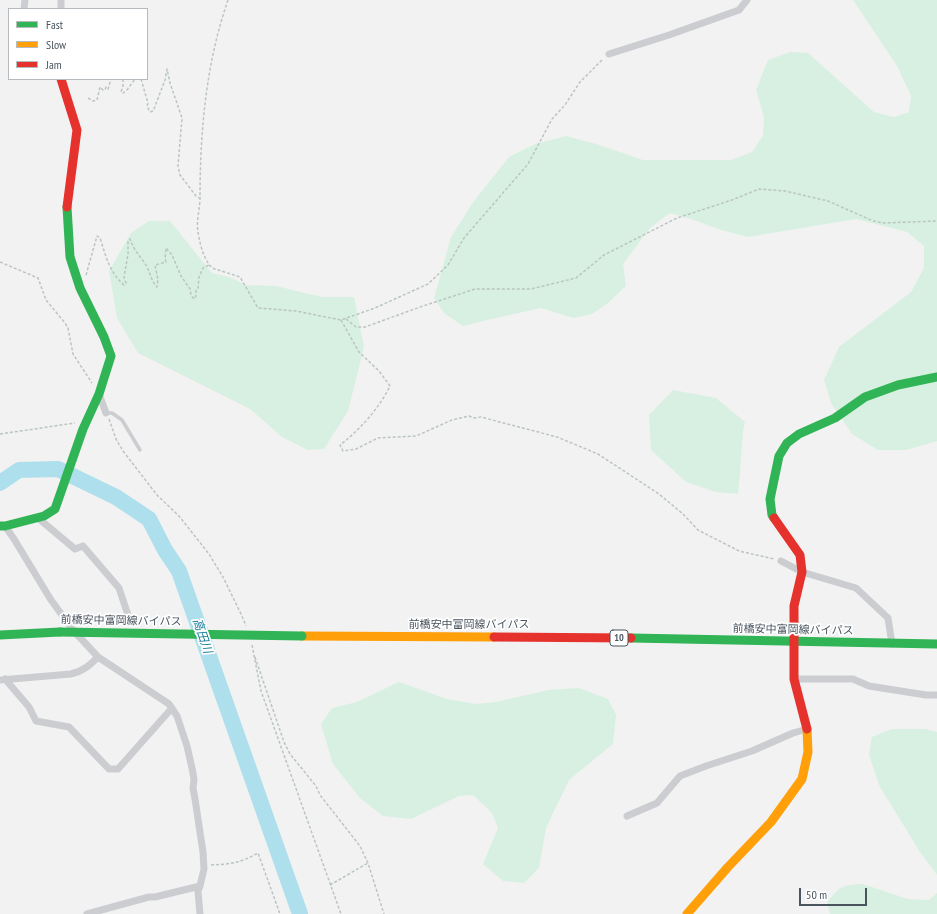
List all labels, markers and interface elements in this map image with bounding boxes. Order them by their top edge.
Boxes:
legend [8,8,148,80]
text: Fast [46,17,63,32]
text: Slow [46,37,66,52]
text: Jam [46,57,62,72]
street label: 前橋安中富岡線バイパス [60,613,182,629]
water label: 高田川 [189,617,215,655]
street label: 前橋安中富岡線バイパス [409,618,529,632]
street label: 前橋安中富岡線バイパス [732,622,854,638]
road number: 10 [610,630,628,646]
scale bar [801,880,869,906]
text: 50 m [806,887,827,902]

